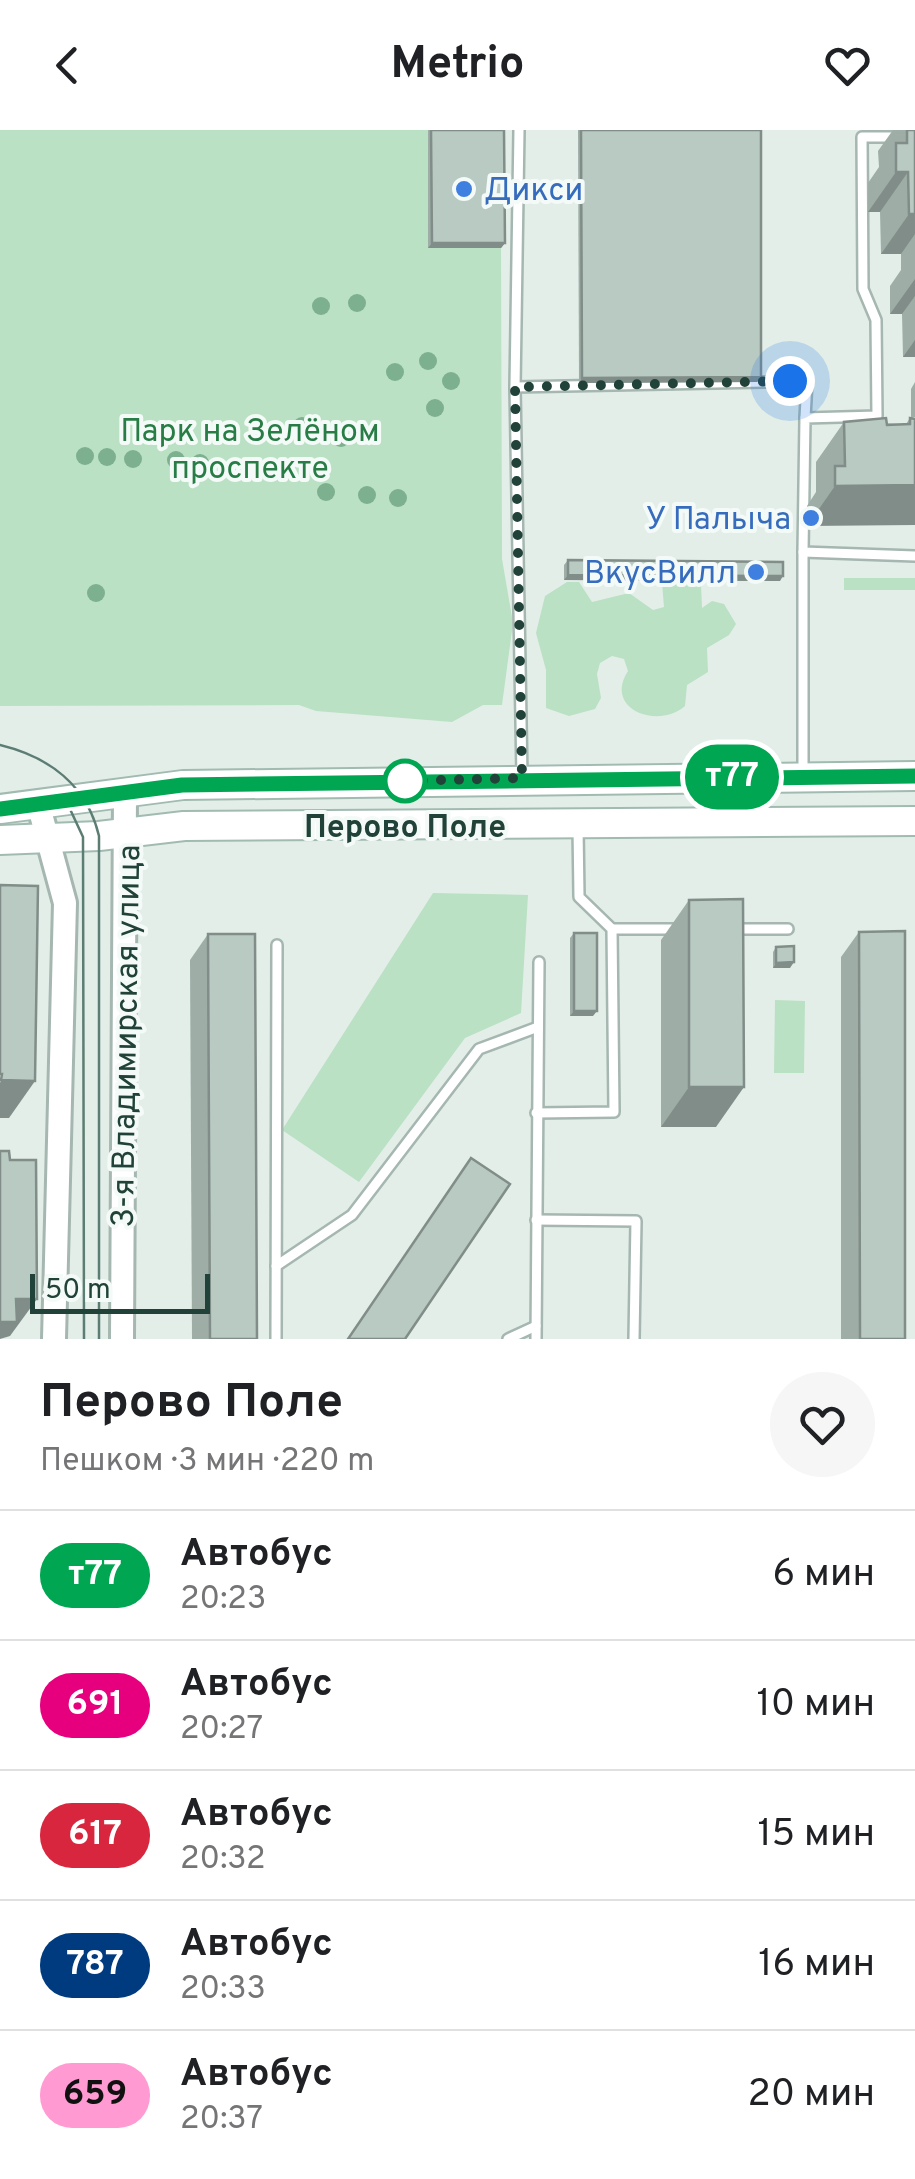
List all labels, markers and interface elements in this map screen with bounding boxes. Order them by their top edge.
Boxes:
text: Metrio [391,37,524,94]
icon: back [40,38,95,93]
icon: heart [820,38,875,93]
place label: Дикси [484,172,583,212]
marker: Дикси [453,178,475,200]
your location [765,356,815,406]
park label: Парк на Зелёном проспекте [120,413,380,490]
place label: У Палыча [645,501,791,541]
marker: У Палыча [800,507,822,529]
place label: ВкусВилл [584,555,736,595]
marker: ВкусВилл [745,561,767,583]
line badge: т77 [674,744,790,810]
text: т77 [705,755,759,799]
marker: Перово Поле [384,760,426,802]
place label: Перово Поле [304,809,506,849]
street label: 3-я Владимирская улица [105,844,151,1228]
scale bar [30,1269,210,1314]
text: 50 m [45,1273,111,1309]
button: heart [770,1372,875,1477]
text: Перово Поле [40,1374,343,1434]
text: Пешком · 3 мин · 220 m [40,1442,374,1482]
text: Автобус [180,1531,333,1580]
text: 6 мин [772,1551,875,1600]
text: т77 [68,1553,122,1597]
text: 20:23 [180,1580,266,1620]
text: Автобус [180,1661,333,1710]
text: 10 мин [757,1681,875,1730]
text: 691 [66,1683,124,1727]
text: 20:27 [180,1710,263,1750]
text: Автобус [180,1791,333,1840]
text: 15 мин [757,1811,875,1860]
text: 617 [68,1813,122,1857]
text: 20:32 [180,1840,266,1880]
text: Автобус [180,1921,333,1970]
text: 16 мин [758,1941,875,1990]
text: 787 [66,1943,124,1987]
text: 20:33 [180,1970,266,2010]
text: Автобус [180,2051,333,2100]
text: 20 мин [748,2071,875,2120]
text: 659 [63,2073,127,2117]
text: 20:37 [180,2100,263,2140]

